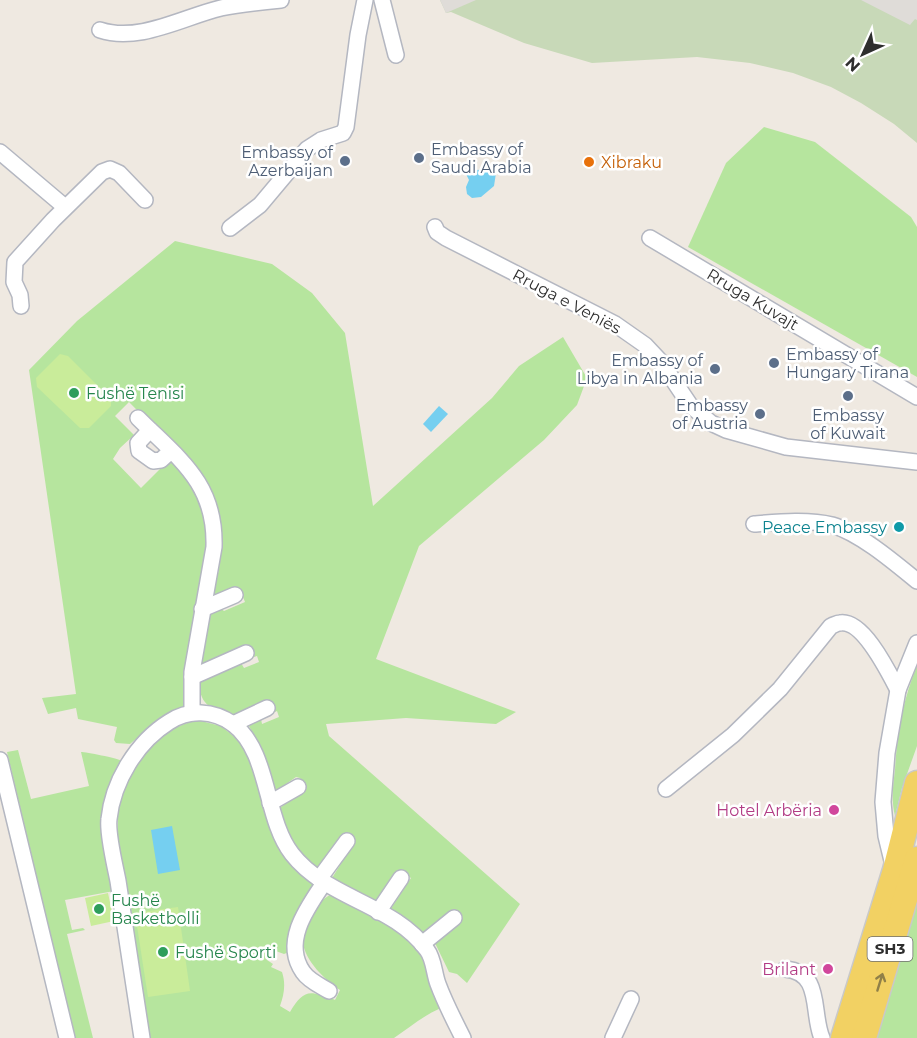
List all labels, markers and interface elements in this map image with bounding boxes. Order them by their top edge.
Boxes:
north arrow [833,24,893,84]
text: N [841,53,864,76]
place label: Embassy of Saudi Arabia [431,140,532,177]
place label: Embassy of Azerbaijan [241,143,334,180]
marker: Embassy of Saudi Arabia [412,151,426,165]
place label: Xibraku [601,153,662,172]
marker: Embassy of Azerbaijan [338,154,352,168]
marker: Xibraku [582,155,596,169]
street label: Rruga e Veniës [509,265,624,338]
street label: Rruga Kuvajt [703,265,803,335]
place label: Embassy of Hungary Tirana [786,345,909,382]
place label: Embassy of Libya in Albania [577,351,704,388]
marker: Embassy of Hungary Tirana [767,356,781,370]
marker: Embassy of Libya in Albania [708,362,722,376]
place label: Fushë Tenisi [86,384,184,403]
marker: Fushë Tenisi [67,386,81,400]
marker: Embassy of Kuwait [841,389,855,403]
place label: Embassy of Austria [672,396,748,433]
place label: Embassy of Kuwait [810,406,886,443]
marker: Embassy of Austria [753,407,767,421]
place label: Peace Embassy [762,518,887,537]
marker: Peace Embassy [892,520,906,534]
place label: Hotel Arbëria [716,801,822,820]
marker: Hotel Arbëria [827,803,841,817]
place label: Fushë Basketbolli [111,891,200,928]
marker: Fushë Basketbolli [92,902,106,916]
road number: SH3 [868,937,912,961]
place label: Fushë Sporti [175,943,276,962]
marker: Fushë Sporti [156,945,170,959]
place label: Brilant [762,960,817,979]
marker: Brilant [821,962,835,976]
one-way arrow [875,973,886,992]

